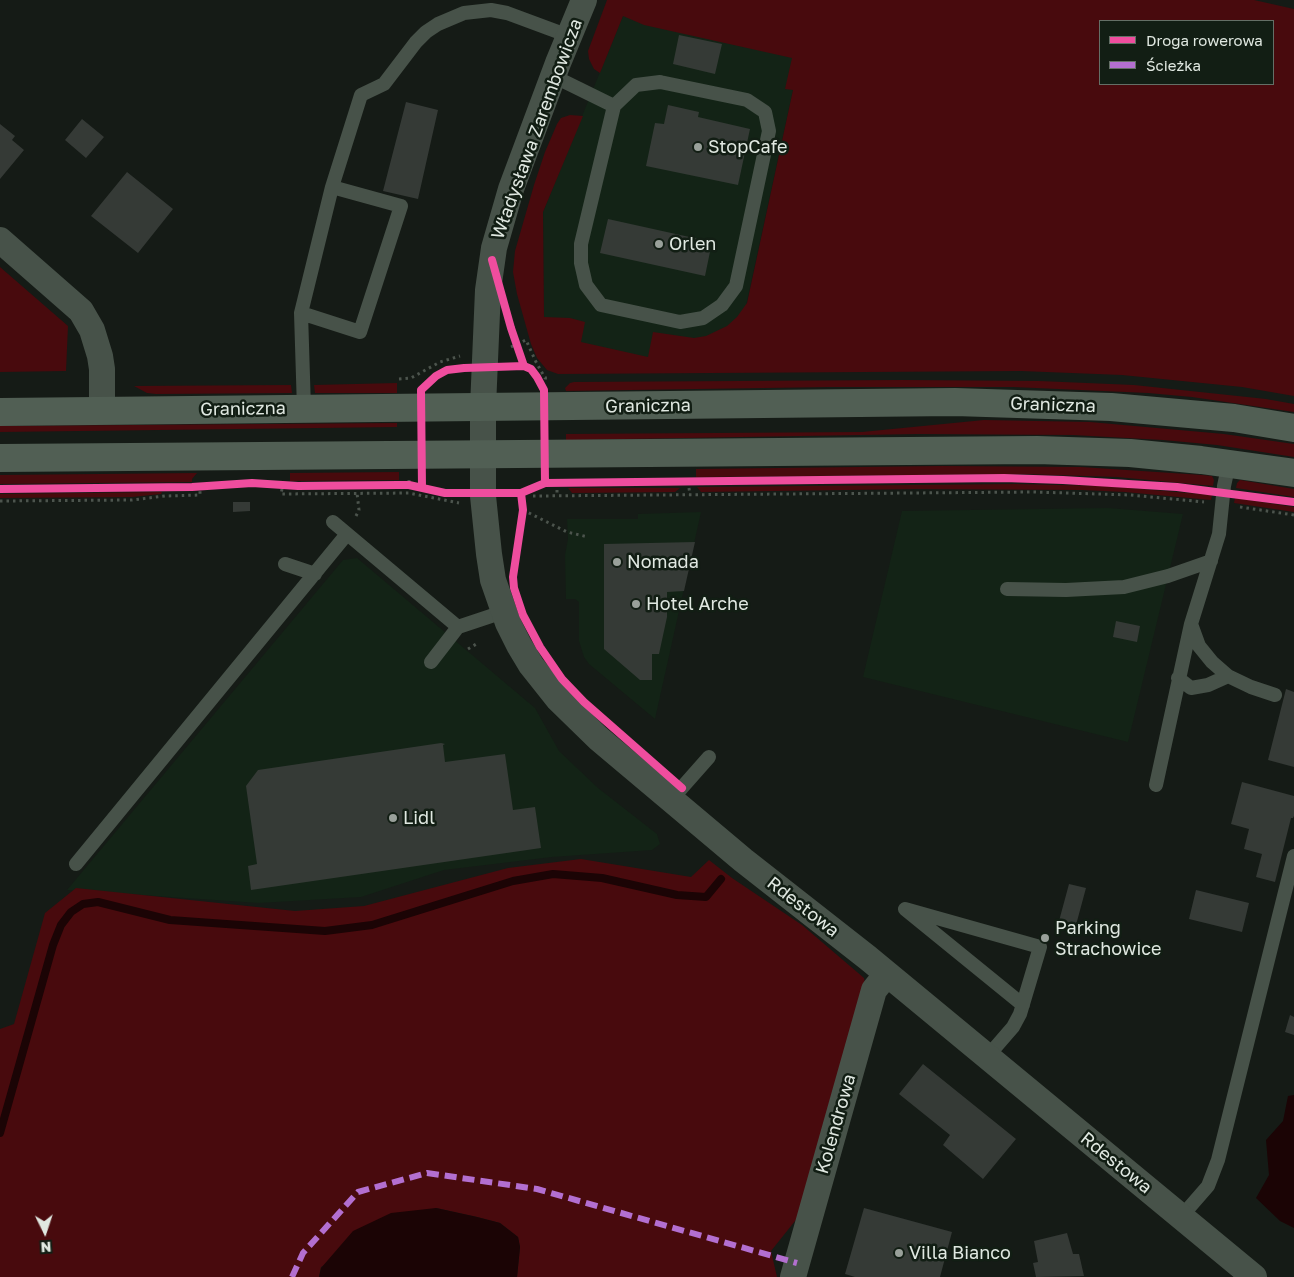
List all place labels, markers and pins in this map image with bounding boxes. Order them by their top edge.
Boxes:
place label: StopCafe [708,136,787,158]
marker: StopCafe [692,141,704,153]
place label: Orlen [669,233,716,255]
marker: Orlen [653,238,665,250]
place label: Nomada [627,551,699,573]
marker: Nomada [611,556,623,568]
place label: Hotel Arche [646,593,749,615]
marker: Hotel Arche [630,598,642,610]
place label: Lidl [403,807,435,829]
marker: Lidl [387,812,399,824]
place label: Parking Strachowice [1055,917,1162,960]
marker: Parking Strachowice [1039,932,1051,944]
place label: Villa Bianco [909,1242,1011,1264]
marker: Villa Bianco [893,1247,905,1259]

